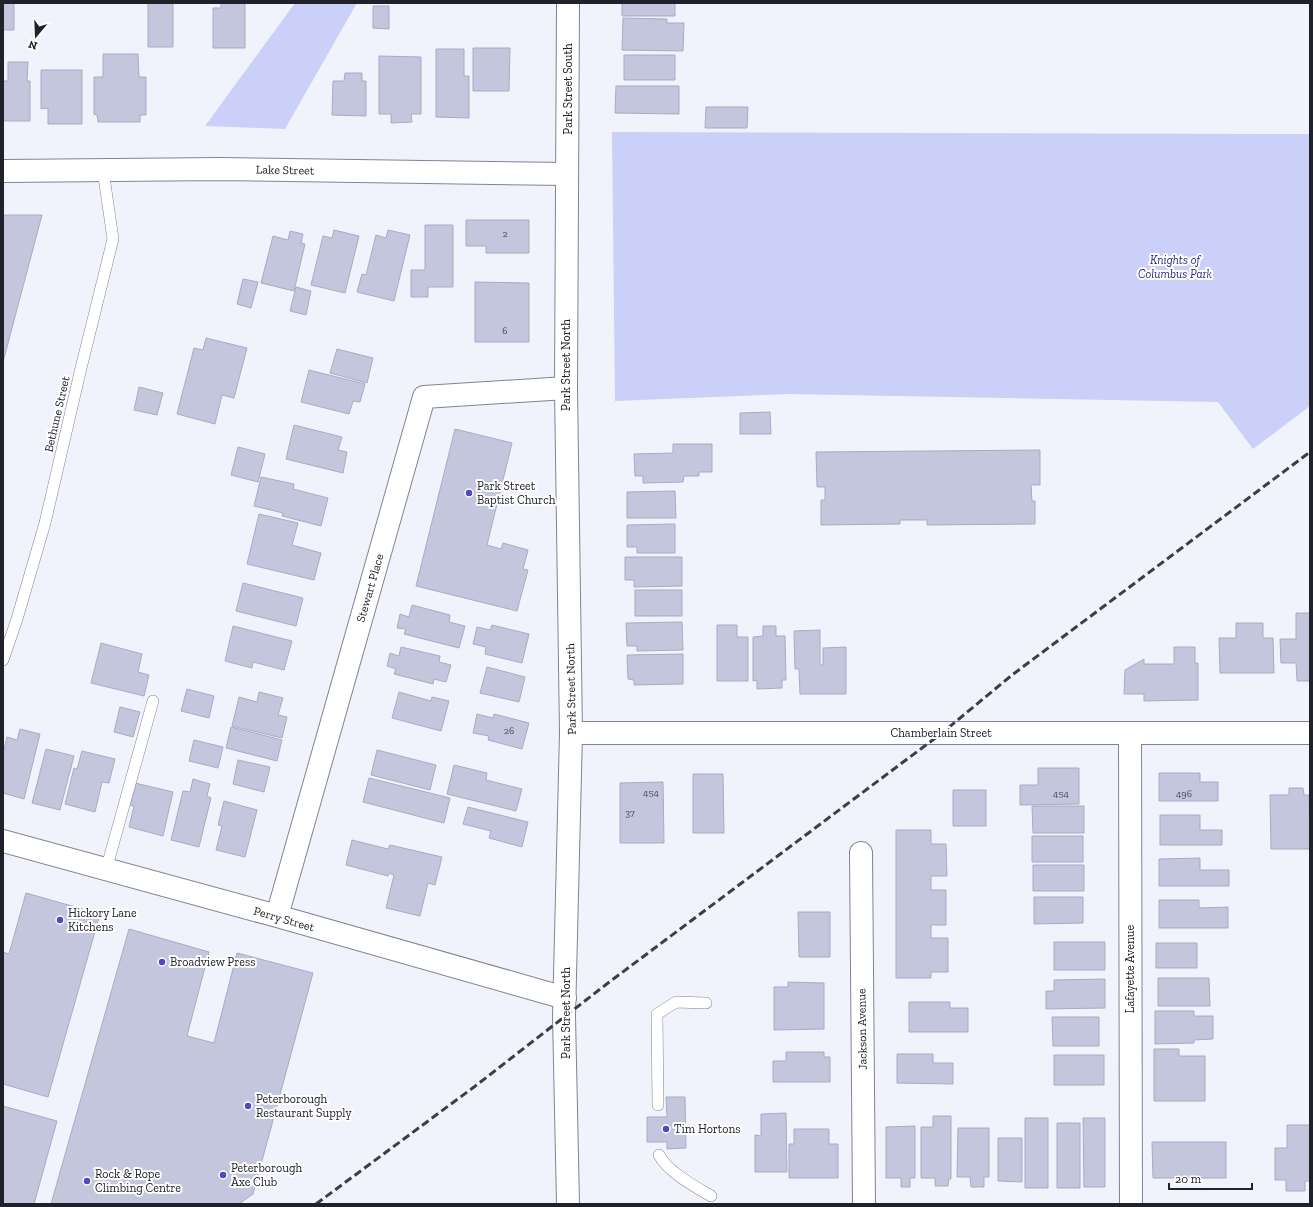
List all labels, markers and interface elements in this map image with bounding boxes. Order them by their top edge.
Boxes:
north arrow [16,16,56,56]
text: N [26,37,39,52]
street label: Park Street South [561,43,575,135]
street label: Lake Street [256,162,315,178]
house number: 2 [502,228,508,240]
park label: Knights of Columbus Park [1138,253,1213,281]
street label: Park Street North [559,319,573,411]
house number: 6 [502,325,508,337]
street label: Bethune Street [41,374,73,453]
place label: Park Street Baptist Church [477,479,556,507]
marker: Park Street Baptist Church [464,488,474,498]
street label: Stewart Place [354,552,387,624]
street label: Park Street North [563,643,579,735]
house number: 26 [504,725,514,737]
street label: Chamberlain Street [890,726,992,740]
house number: 454 [643,787,660,799]
house number: 454 [1053,788,1070,800]
house number: 496 [1176,788,1192,800]
house number: 37 [625,807,635,819]
street label: Perry Street [252,904,317,934]
place label: Hickory Lane Kitchens [68,906,137,934]
marker: Hickory Lane Kitchens [55,915,65,925]
street label: Lafayette Avenue [1123,925,1137,1013]
place label: Broadview Press [170,955,255,969]
marker: Broadview Press [157,957,167,967]
street label: Park Street North [559,967,573,1059]
street label: Jackson Avenue [854,988,870,1070]
place label: Peterborough Restaurant Supply [256,1092,352,1120]
marker: Peterborough Restaurant Supply [243,1101,253,1111]
place label: Tim Hortons [674,1122,741,1136]
marker: Tim Hortons [661,1124,671,1134]
place label: Peterborough Axe Club [231,1161,302,1189]
scale bar [1169,1165,1252,1191]
place label: Rock & Rope Climbing Centre [95,1167,181,1195]
marker: Peterborough Axe Club [218,1170,228,1180]
text: 20 m [1175,1172,1202,1186]
marker: Rock & Rope Climbing Centre [82,1176,92,1186]

